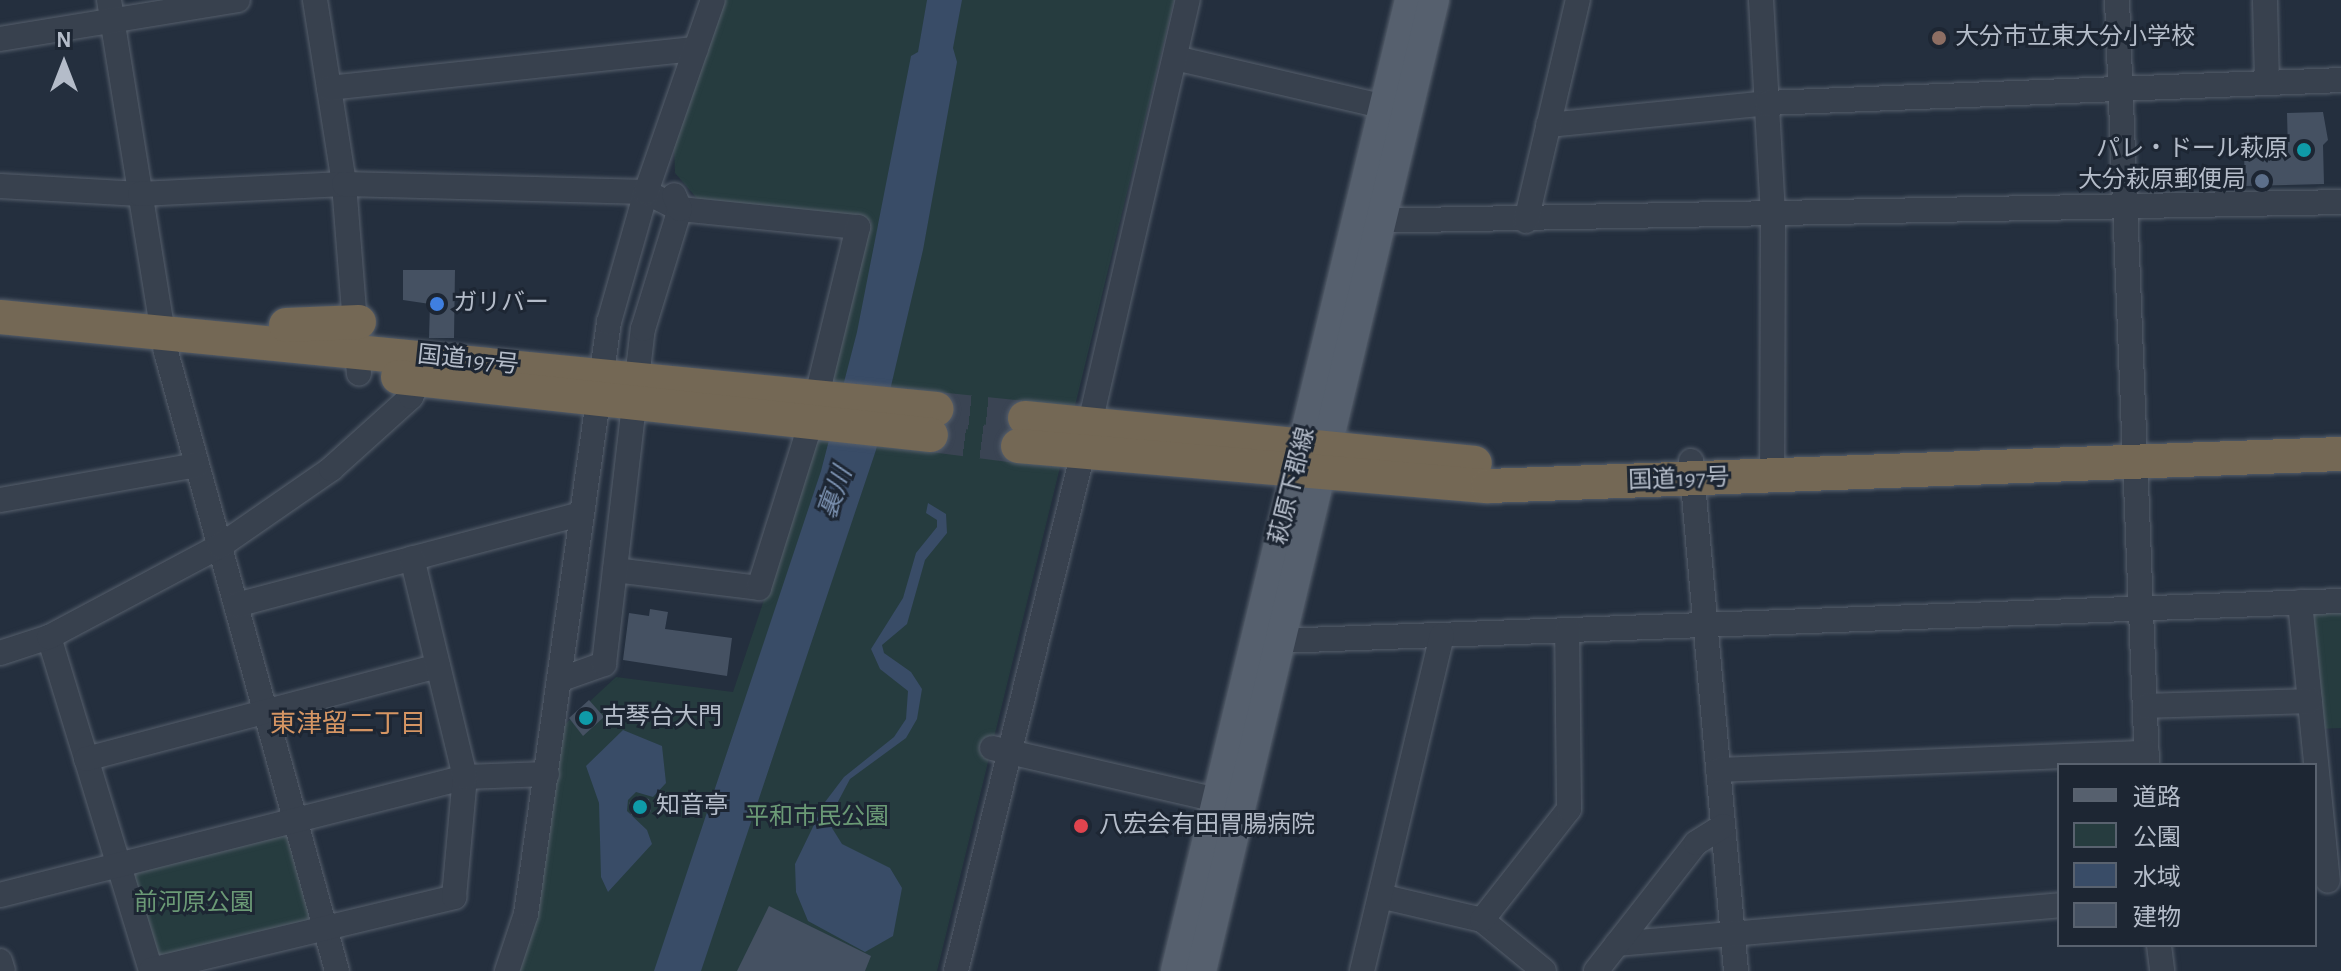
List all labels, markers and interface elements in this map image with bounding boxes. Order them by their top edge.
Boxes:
north arrow [24,24,104,104]
place label: 大分市立東大分小学校 [1955,24,2195,52]
text: N [56,29,72,51]
marker: 大分市立東大分小学校 [1930,29,1948,47]
place label: パレ・ドール萩原 [2096,136,2288,164]
marker: パレ・ドール萩原 [2295,141,2313,159]
place label: 大分萩原郵便局 [2078,167,2246,195]
marker: 大分萩原郵便局 [2253,172,2271,190]
place label: ガリバー [453,290,549,318]
marker: ガリバー [428,295,446,313]
street label: 国道197号 [416,341,520,381]
street label: 萩原下郡線 [1265,424,1321,548]
water label: 裏川 [812,463,860,523]
street label: 国道197号 [1628,464,1730,496]
place label: 古琴台大門 [602,704,722,732]
district label: 東津留二丁目 [270,709,426,741]
marker: 古琴台大門 [577,709,595,727]
legend [2057,763,2317,947]
text: 道路 [2133,786,2181,810]
place label: 知音亭 [656,793,728,821]
marker: 知音亭 [631,798,649,816]
park label: 平和市民公園 [745,804,889,832]
place label: 八宏会有田胃腸病院 [1099,812,1315,840]
marker: 八宏会有田胃腸病院 [1070,815,1092,837]
text: 公園 [2133,826,2181,850]
text: 水域 [2133,866,2181,890]
park label: 前河原公園 [134,890,254,918]
text: 建物 [2133,906,2181,930]

